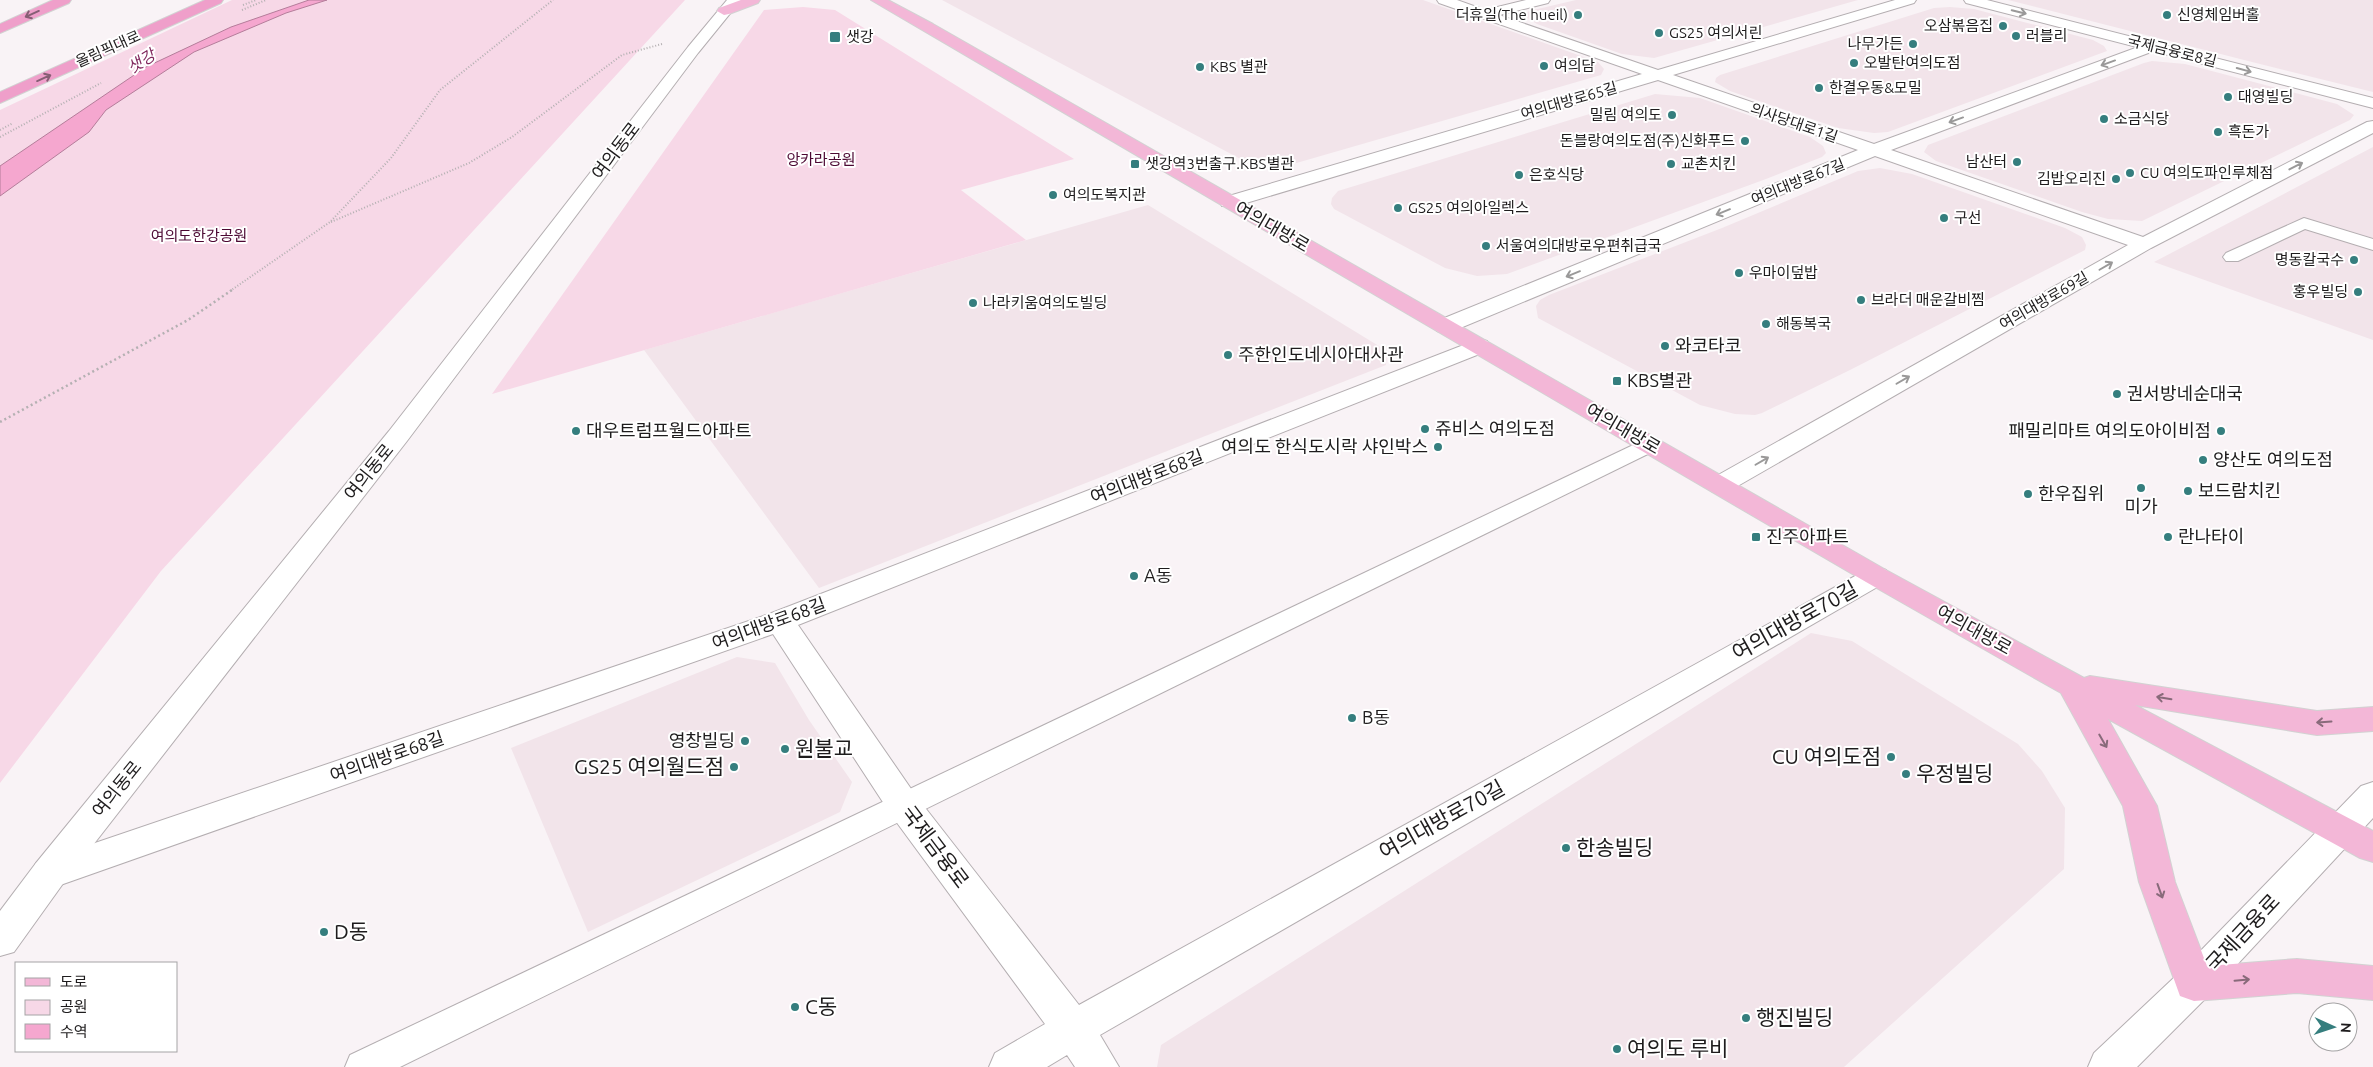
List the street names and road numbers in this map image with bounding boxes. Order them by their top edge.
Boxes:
street label: 올림픽대로 [73,27,143,70]
street label: 국제금융로8길 [2126,31,2218,70]
street label: 여의대방로65길 [1519,79,1619,122]
street label: 의사당대로1길 [1748,100,1840,145]
street label: 여의동로 [587,118,643,183]
street label: 여의대방로67길 [1748,155,1847,208]
street label: 여의대방로 [1232,197,1313,255]
street label: 여의대방로69길 [1996,268,2091,333]
street label: 여의대방로 [1583,399,1664,457]
street label: 여의동로 [340,439,397,503]
street label: 여의대방로68길 [1087,445,1206,507]
street label: 여의대방로70길 [1728,576,1861,664]
street label: 여의대방로68길 [709,593,828,653]
street label: 여의대방로 [1933,600,2016,658]
street label: 여의대방로68길 [327,727,447,785]
street label: 여의동로 [88,756,145,820]
street label: 여의대방로70길 [1375,775,1508,863]
street label: 국제금융로 [897,801,974,892]
street label: 국제금융로 [2201,889,2284,976]

